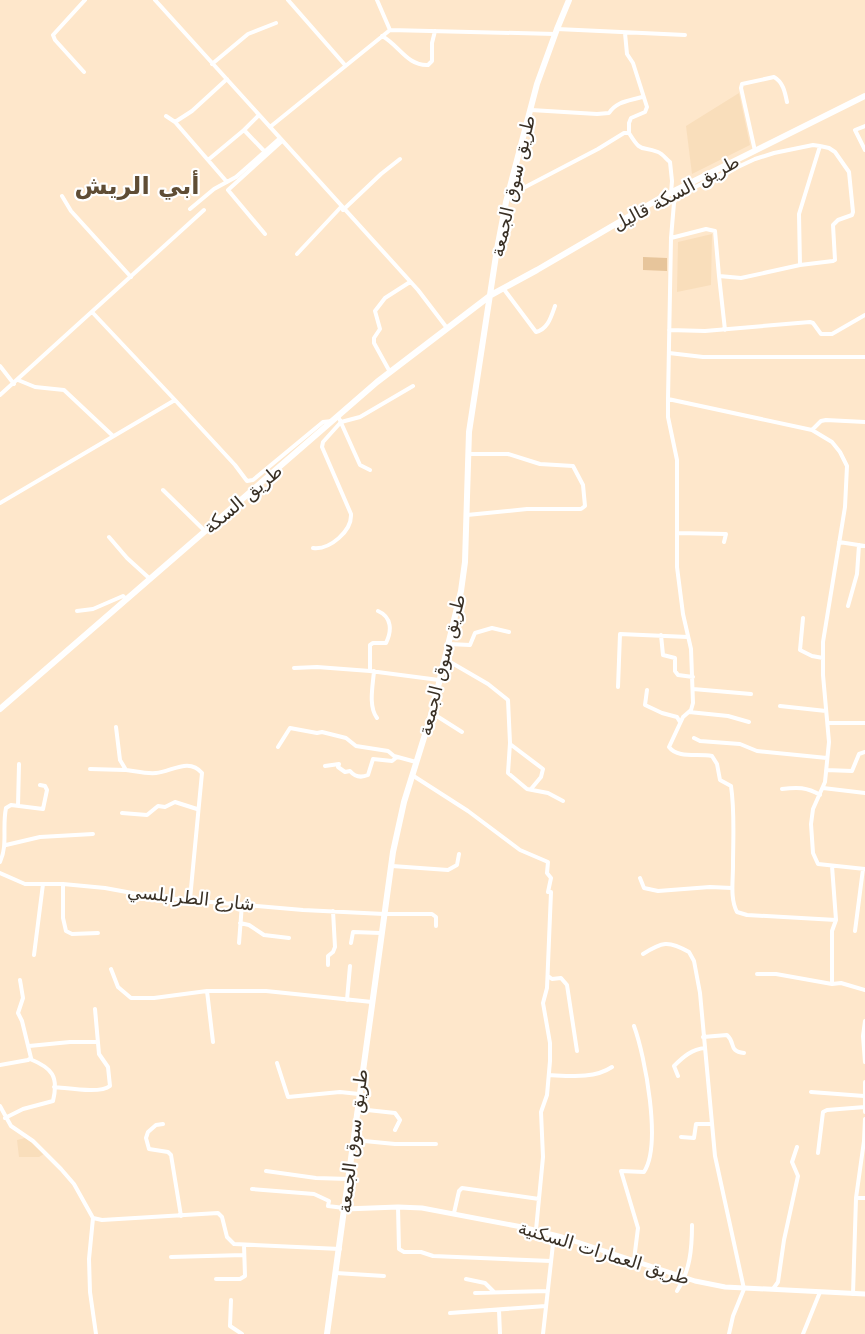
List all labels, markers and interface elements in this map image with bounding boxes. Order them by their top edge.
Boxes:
street label: طريق سوق الجمعة [486,113,540,259]
street label: طريق السكة قاليل [609,150,743,236]
district label: أبي الريش [75,170,199,200]
street label: طريق السكة [199,460,287,538]
street label: طريق سوق الجمعة [414,592,470,738]
street label: شارع الطرابلسي [126,880,256,916]
street label: طريق سوق الجمعة [333,1068,373,1214]
street label: طريق العمارات السكنية [515,1216,693,1290]

